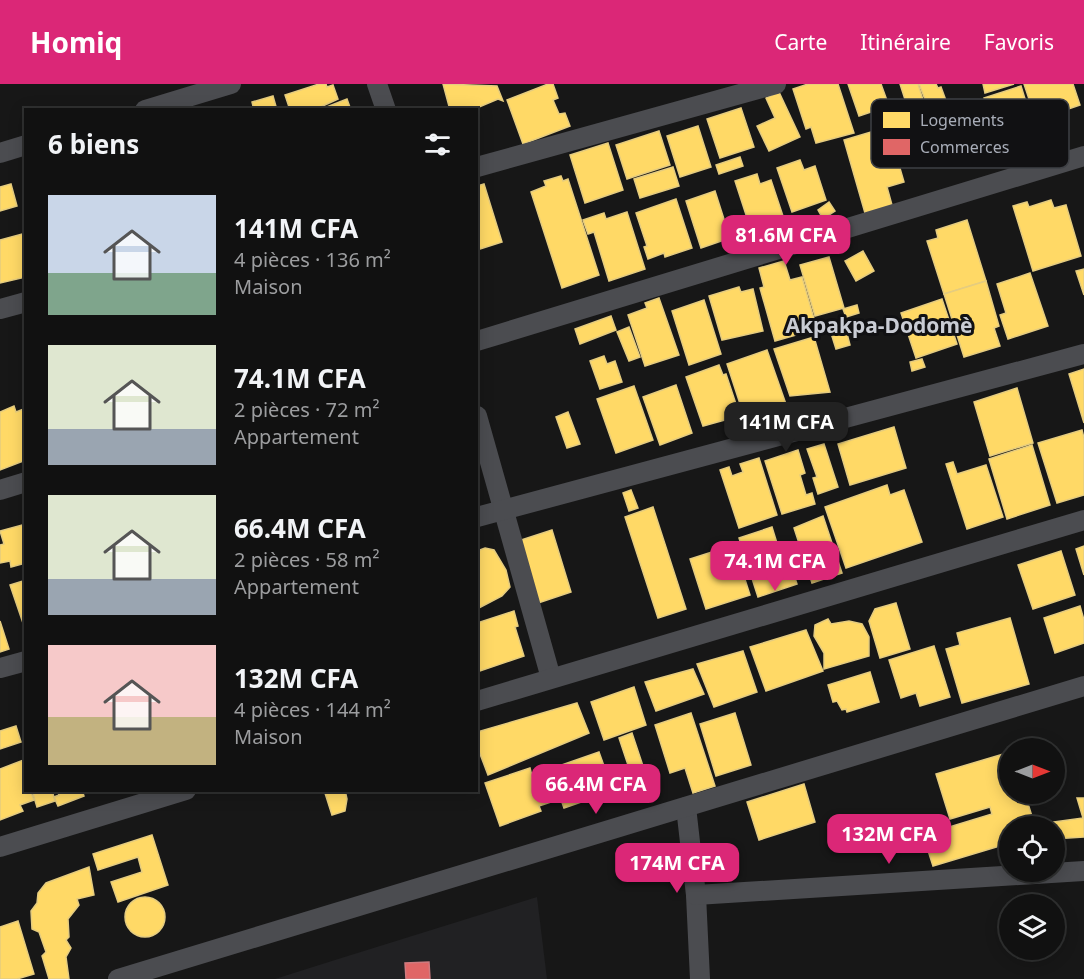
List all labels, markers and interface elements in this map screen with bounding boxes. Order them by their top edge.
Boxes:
text: Homiq [30,23,122,61]
text: Carte [774,28,827,56]
text: Itinéraire [860,28,951,56]
text: Favoris [984,28,1054,56]
legend [871,99,1069,168]
text: Logements [920,109,1004,131]
text: 6 biens [48,126,139,162]
icon: filters [421,128,454,161]
text: Commerces [920,136,1009,158]
text: 141M CFA [234,210,358,246]
pin: 81.6M CFA [717,215,855,266]
icon: home [96,219,168,291]
text: 81.6M CFA [735,221,837,248]
text: 4 pièces · 136 m² [234,246,391,273]
text: Maison [234,273,303,300]
district label: Akpakpa-Dodomè [786,311,972,339]
text: 74.1M CFA [234,360,366,396]
icon: home [96,369,168,441]
text: 2 pièces · 72 m² [234,396,379,423]
pin: 141M CFA [724,402,848,453]
text: 141M CFA [738,408,834,435]
text: Appartement [234,423,359,450]
text: 66.4M CFA [234,510,366,546]
icon: home [96,519,168,591]
pin: 74.1M CFA [706,541,844,592]
text: 2 pièces · 58 m² [234,546,379,573]
text: 74.1M CFA [724,547,826,574]
text: Appartement [234,573,359,600]
text: 132M CFA [234,660,358,696]
icon: home [96,669,168,741]
text: 4 pièces · 144 m² [234,696,391,723]
text: Maison [234,723,303,750]
north arrow [999,738,1065,804]
map controls [999,738,1065,960]
pin: 66.4M CFA [527,764,665,815]
text: 66.4M CFA [545,770,647,797]
pin: 132M CFA [827,814,951,865]
button: locate [999,816,1065,882]
text: 132M CFA [841,820,937,847]
pin: 174M CFA [615,843,739,894]
text: 174M CFA [629,849,725,876]
button: layers [999,894,1065,960]

